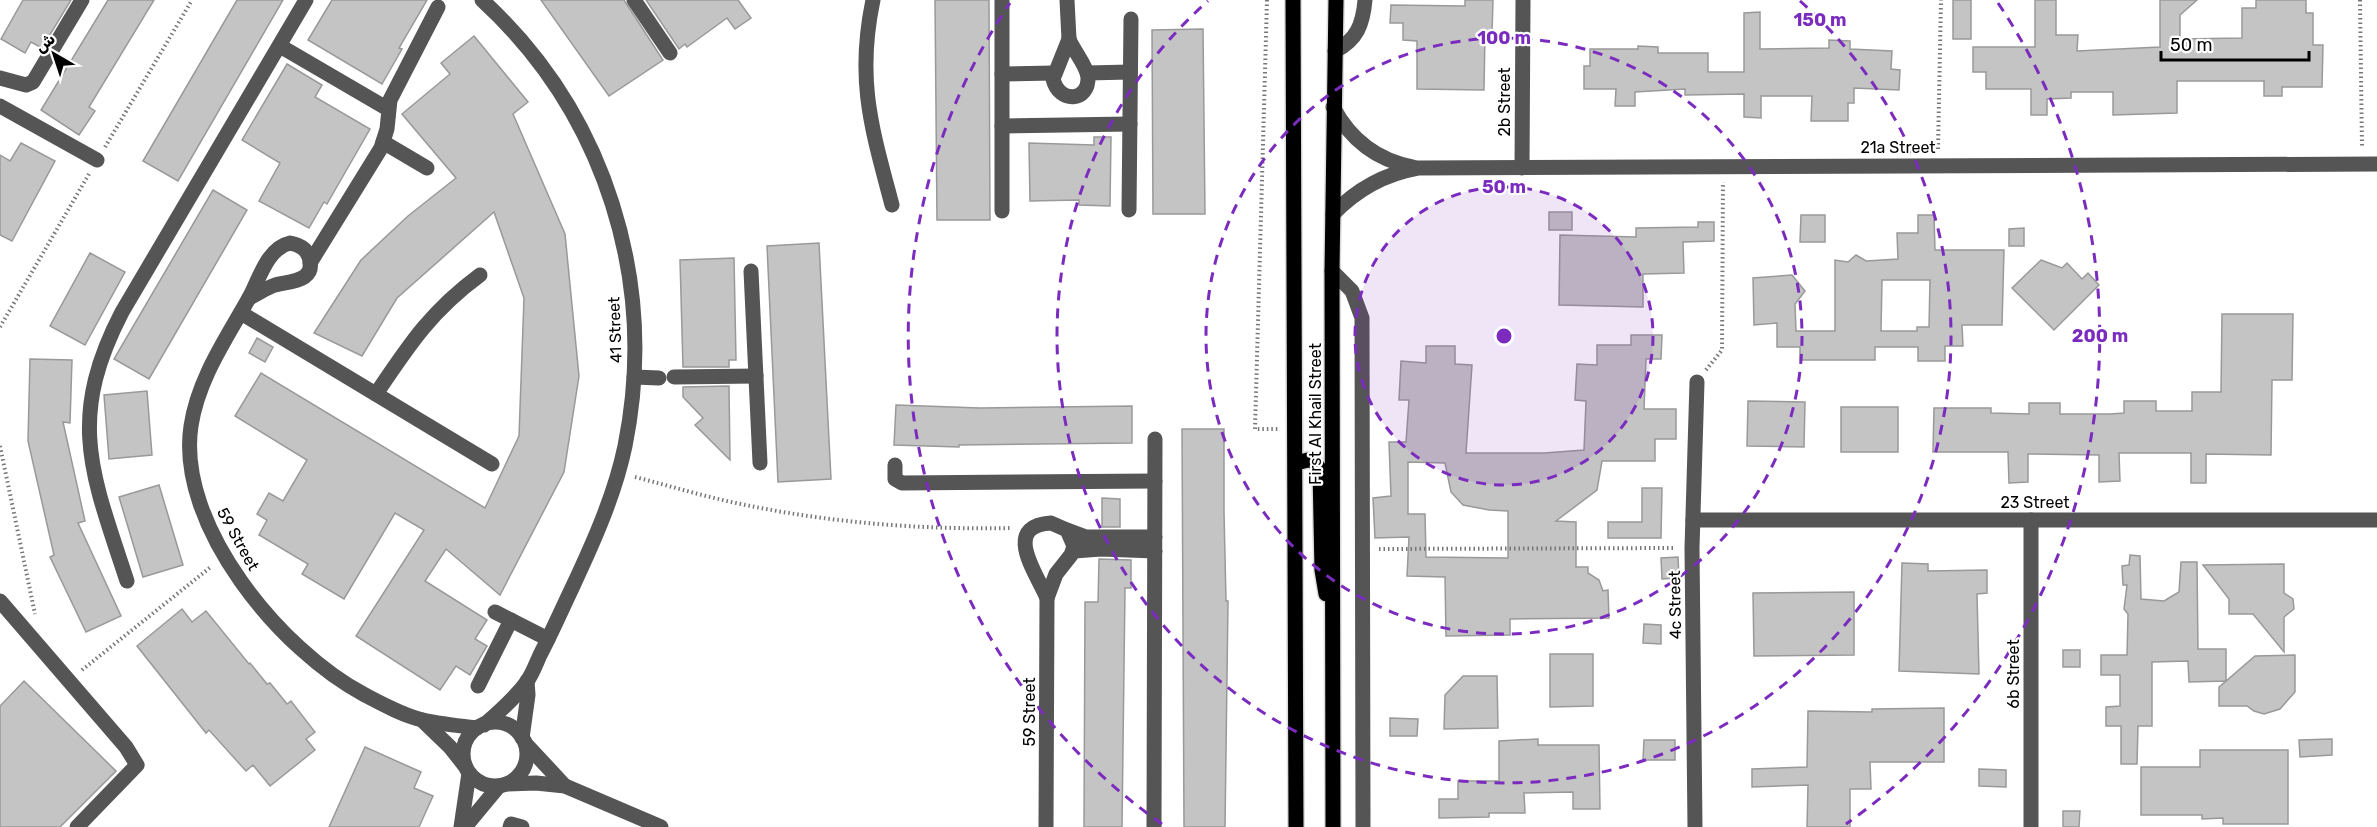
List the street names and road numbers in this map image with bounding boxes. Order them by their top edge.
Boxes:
street label: 2b Street [1495,67,1514,137]
street label: 21a Street [1860,138,1936,157]
street label: 41 Street [604,296,626,364]
street label: First Al Khail Street [1306,343,1325,485]
street label: 23 Street [2000,493,2070,512]
street label: 59 Street [213,504,263,574]
street label: 4c Street [1665,570,1685,640]
street label: 6b Street [2004,639,2023,709]
street label: 59 Street [1020,677,1039,747]

